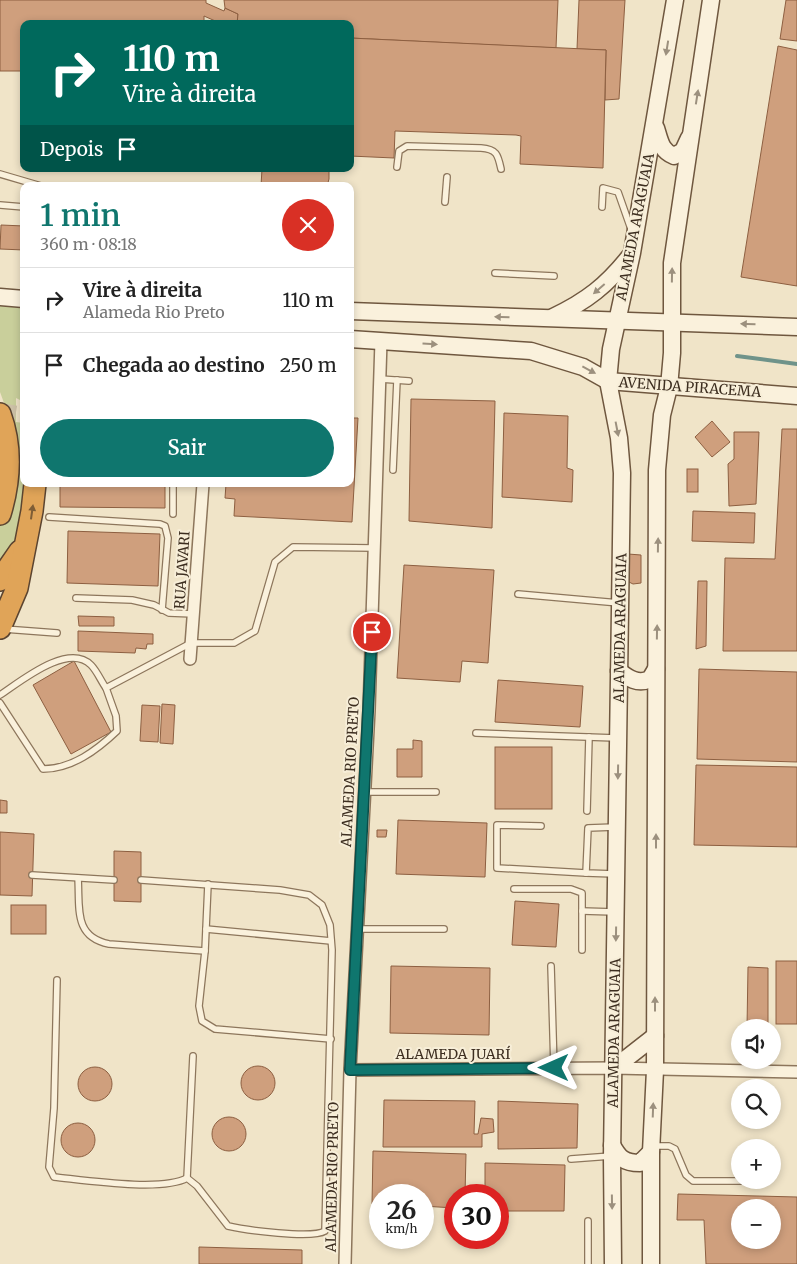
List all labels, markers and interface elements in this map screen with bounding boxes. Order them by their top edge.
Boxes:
text: 110 m [123,37,220,81]
icon: right [40,40,105,105]
one-way arrow [663,41,671,57]
text: Vire à direita [123,80,256,108]
one-way arrow [693,89,701,105]
icon: arrive [113,135,141,163]
text: Depois [40,137,103,161]
street label: ALAMEDA ARAGUAIA [612,152,658,303]
text: 1 min [40,196,121,234]
button: close [282,199,334,251]
text: 360 m · 08:18 [40,234,137,254]
one-way arrow [668,267,676,283]
text: Vire à direita [83,278,202,302]
one-way arrow [593,284,606,295]
icon: right [40,286,68,314]
text: 110 m [283,288,334,312]
text: Alameda Rio Preto [83,302,225,322]
one-way arrow [494,313,510,321]
one-way arrow [740,320,756,328]
one-way arrow [422,340,438,348]
icon: arrive [40,351,68,379]
text: Chegada ao destino [83,353,265,377]
text: 250 m [280,353,337,377]
one-way arrow [581,366,596,374]
street label: AVENIDA PIRACEMA [617,373,762,401]
button: Sair [40,419,334,477]
one-way arrow [613,421,621,436]
one-way arrow [28,504,36,520]
street label: RUA JAVARI [170,530,194,610]
one-way arrow [654,537,662,553]
street label: ALAMEDA ARAGUAIA [610,553,630,704]
pin [351,611,393,653]
icon: arrive [358,618,386,646]
one-way arrow [653,623,661,639]
street label: ALAMEDA RIO PRETO [337,696,363,849]
one-way arrow [614,764,622,780]
one-way arrow [652,833,660,849]
one-way arrow [612,927,620,943]
street label: ALAMEDA ARAGUAIA [604,958,624,1109]
one-way arrow [651,996,659,1012]
map controls [731,1019,781,1249]
button: sound [731,1019,781,1069]
position arrow [527,1041,579,1093]
street label: ALAMEDA JUARÍ [394,1045,511,1063]
button: search [731,1079,781,1129]
street label: ALAMEDA RIO PRETO [322,1102,342,1253]
one-way arrow [649,1102,657,1118]
button: + [731,1139,781,1189]
speed limit sign: 30 [444,1184,509,1249]
text: 26 [387,1194,416,1226]
one-way arrow [608,1194,616,1210]
button: − [731,1199,781,1249]
text: km/h [386,1221,417,1236]

